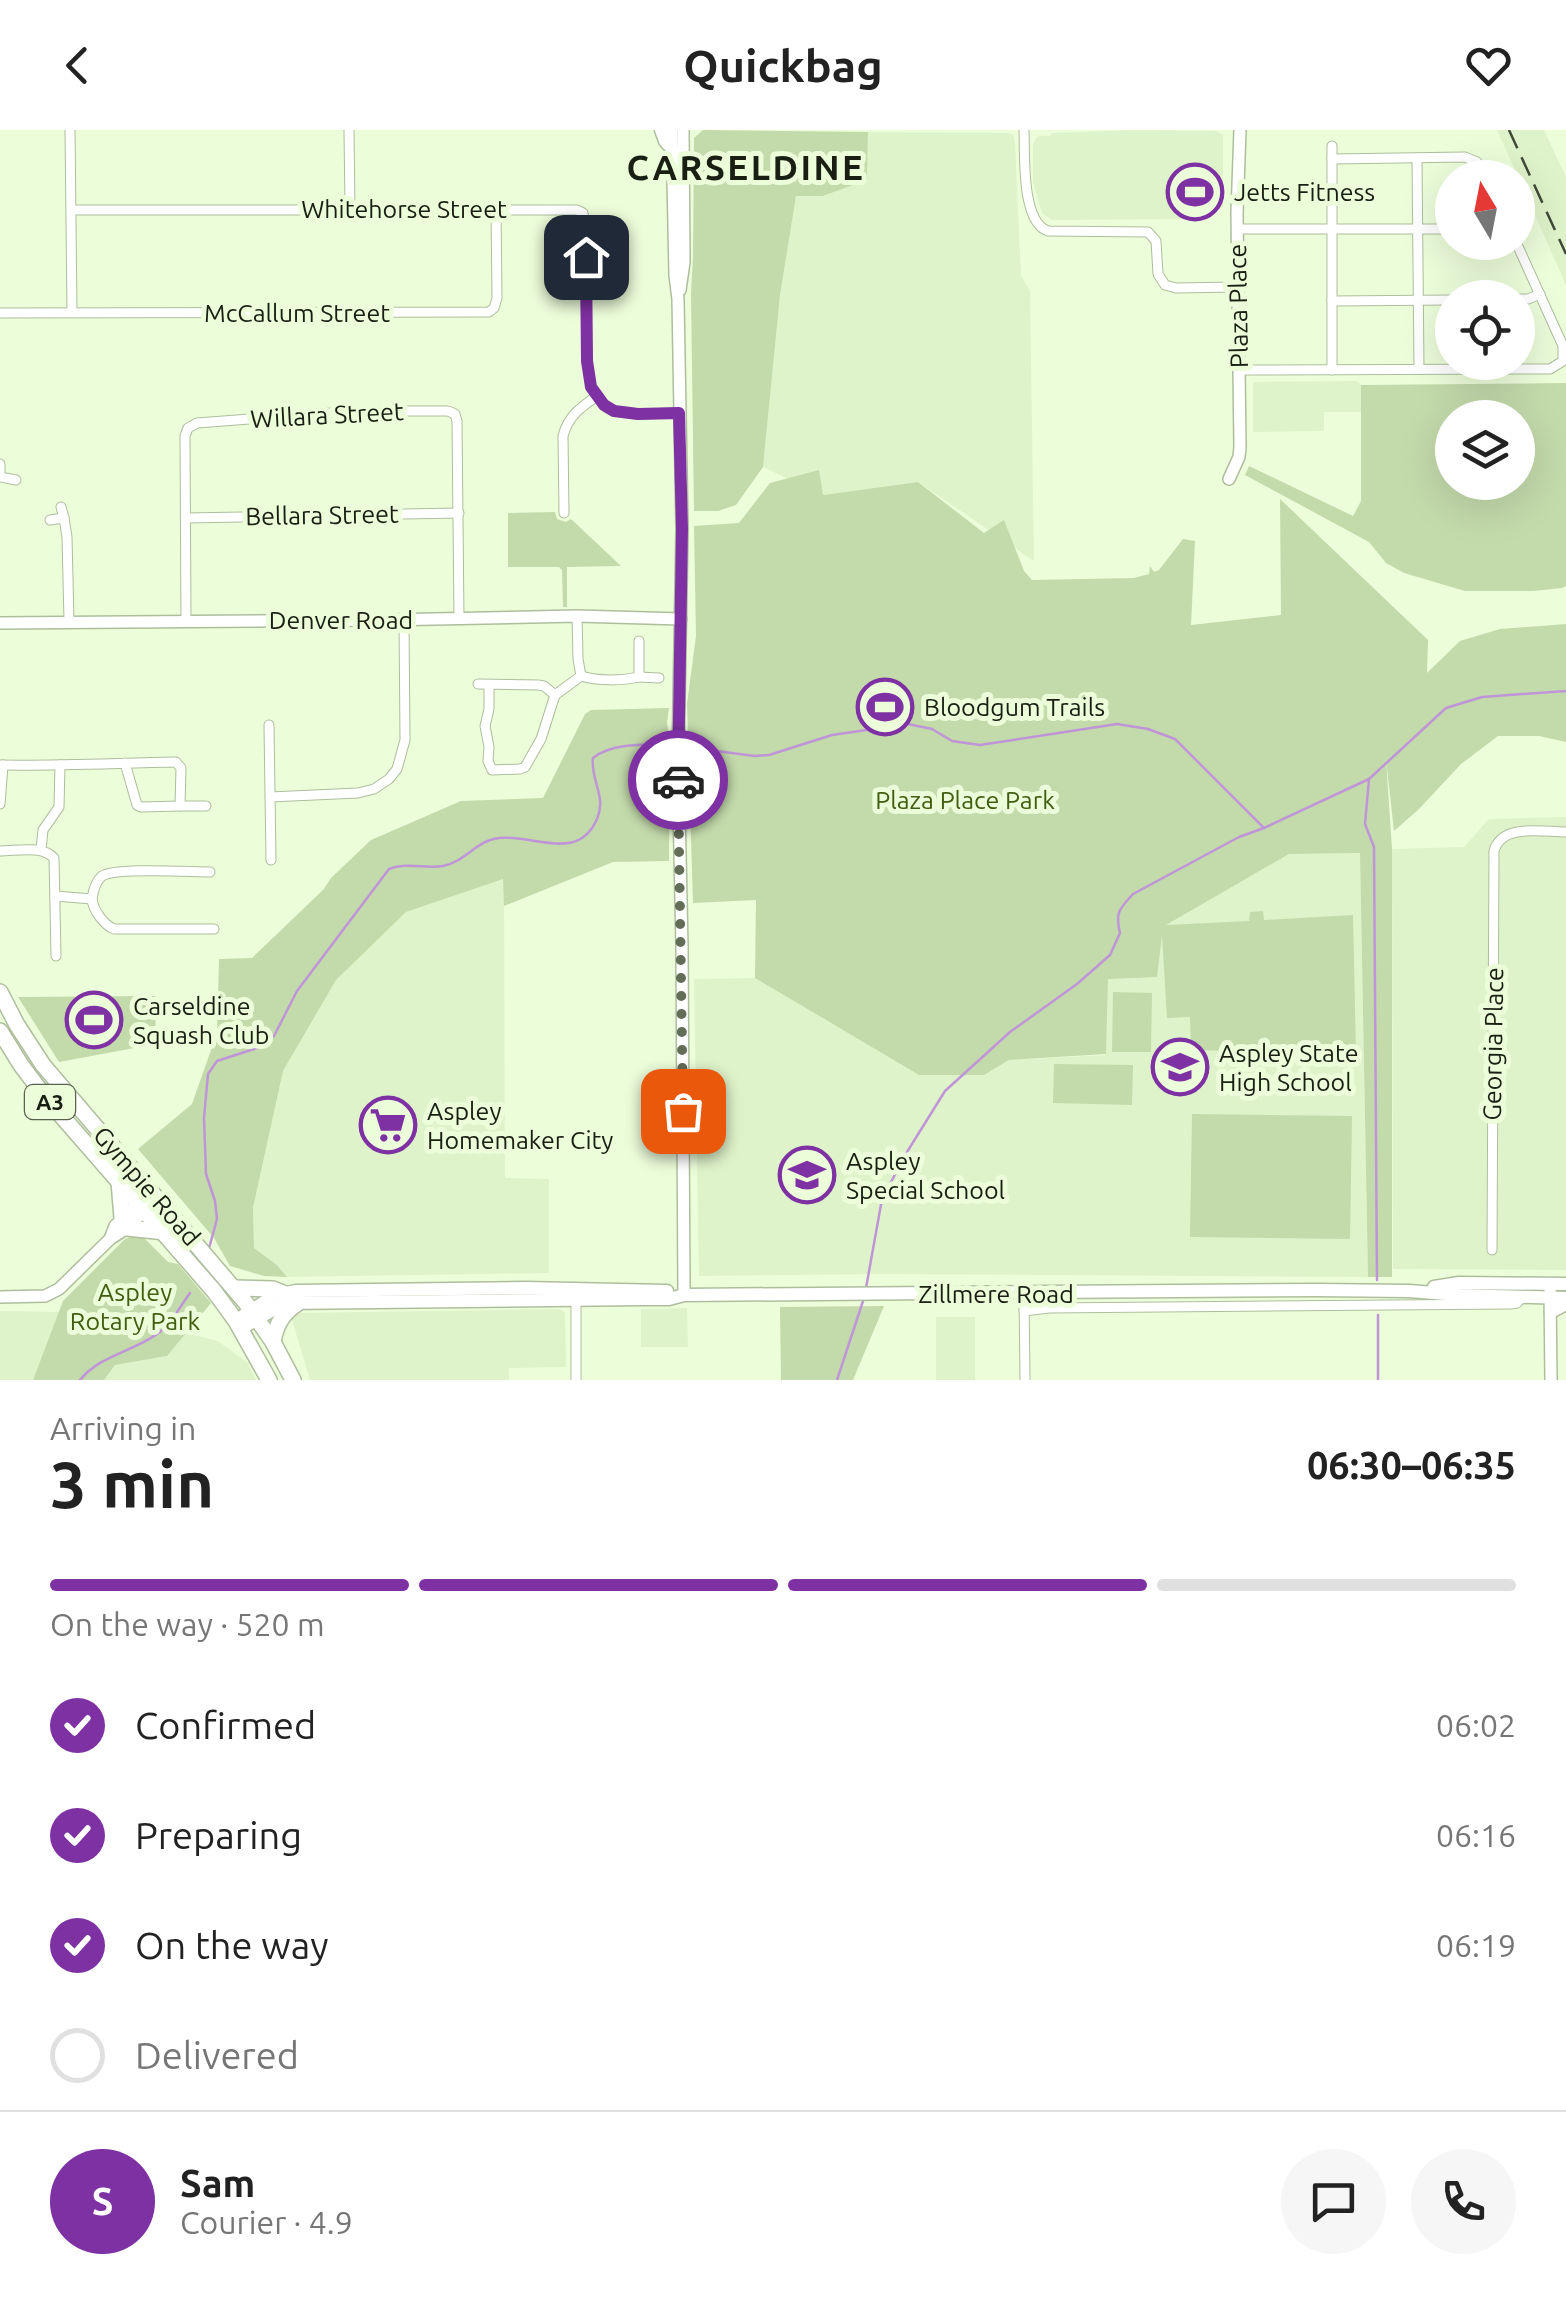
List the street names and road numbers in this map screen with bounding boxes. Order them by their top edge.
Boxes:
street label: Whitehorse Street [301,195,507,223]
street label: Plaza Place [1223,244,1253,368]
street label: McCallum Street [204,299,390,327]
street label: Willara Street [250,397,405,433]
street label: Bellara Street [245,500,399,530]
street label: Denver Road [269,606,413,634]
street label: Georgia Place [1478,967,1508,1121]
road number: A3 [25,1085,75,1119]
street label: Gympie Road [88,1121,206,1251]
street label: Zillmere Road [918,1280,1074,1308]

